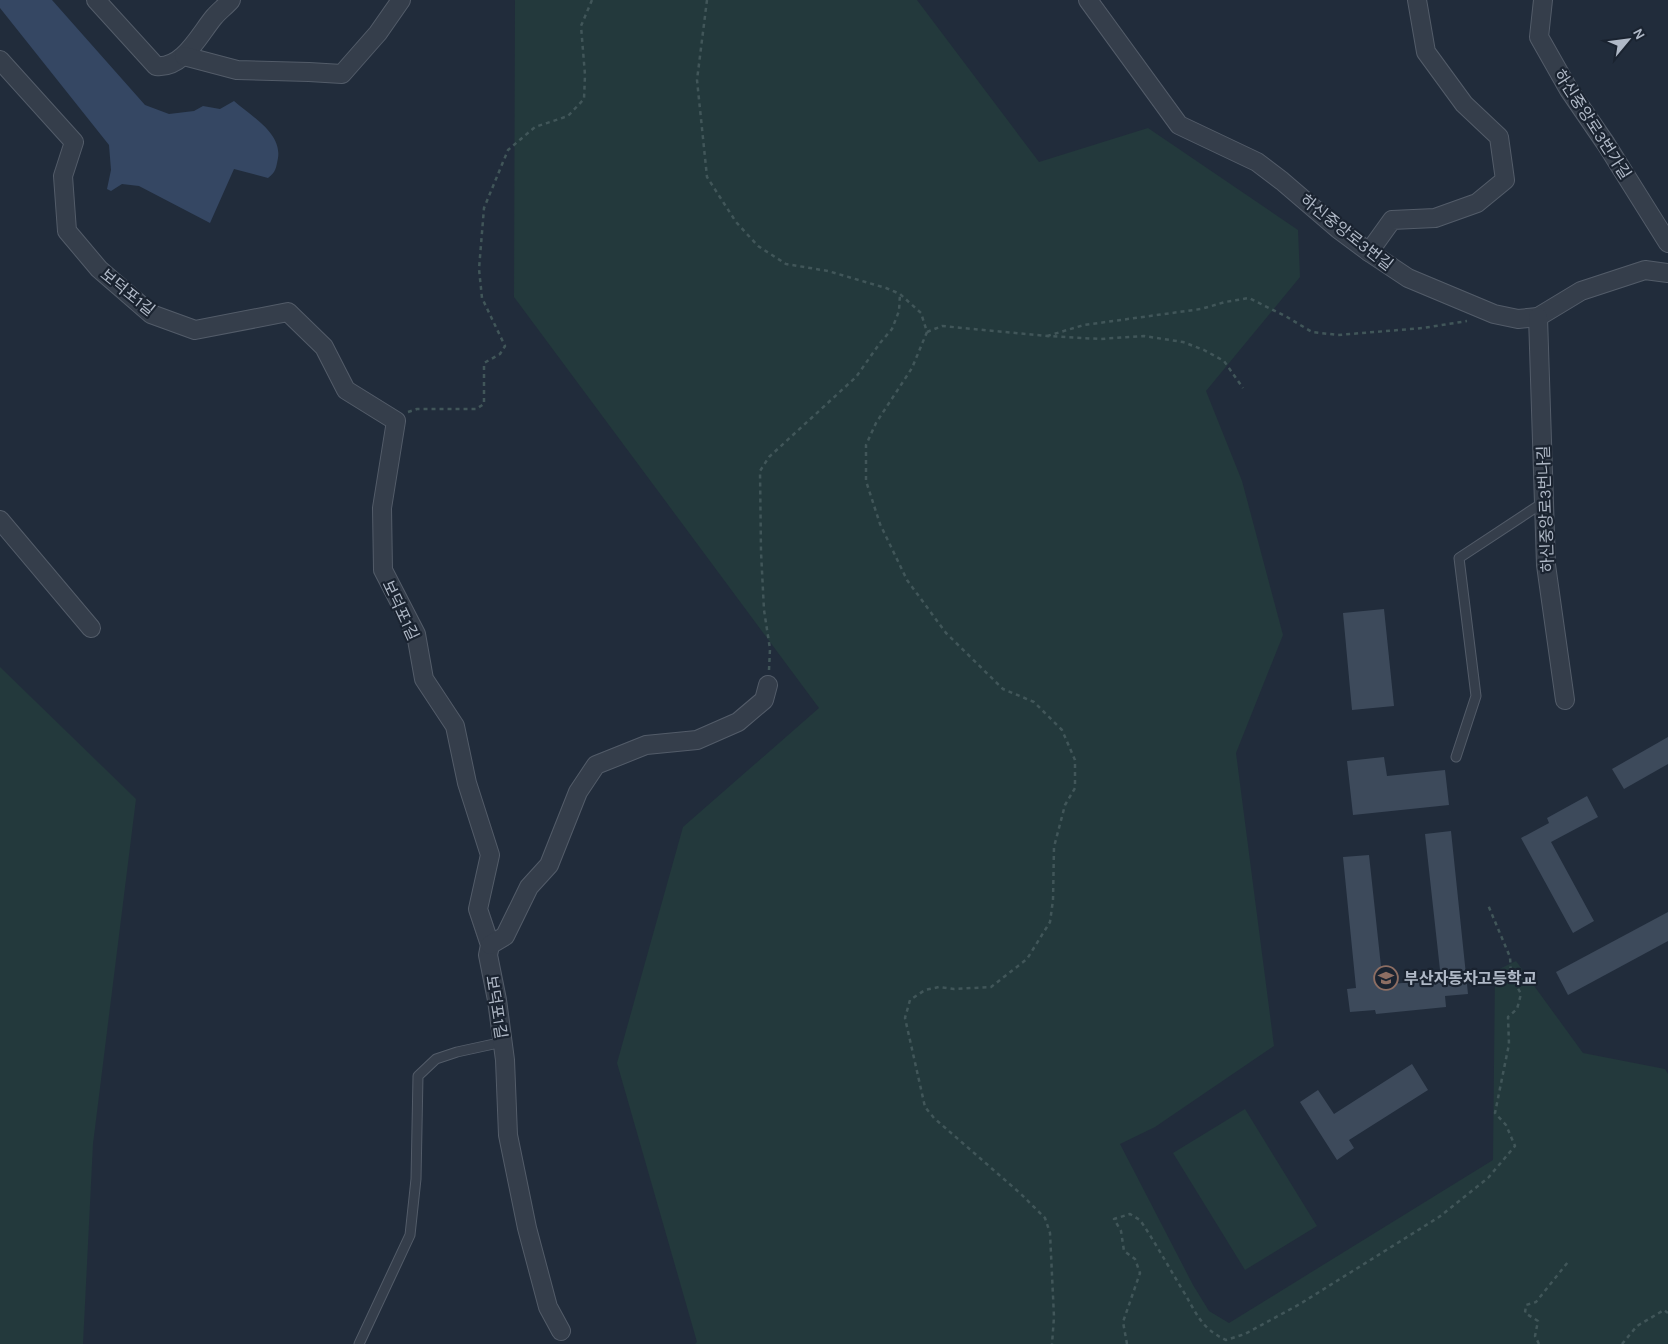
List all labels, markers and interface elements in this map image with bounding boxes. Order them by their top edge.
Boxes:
north arrow [1603,15,1653,65]
text: N [1629,25,1649,42]
street label: 하신중앙로3번가길 [1550,66,1635,183]
street label: 하신중앙로3번길 [1297,190,1397,275]
street label: 보덕포1길 [97,265,159,320]
street label: 하신중앙로3번나길 [1534,445,1557,573]
street label: 보덕포1길 [378,577,423,643]
school or university icon: 부산자동차고등학교 [1373,965,1399,991]
place label: 부산자동차고등학교 [1404,969,1537,988]
street label: 보덕포1길 [482,974,511,1040]

